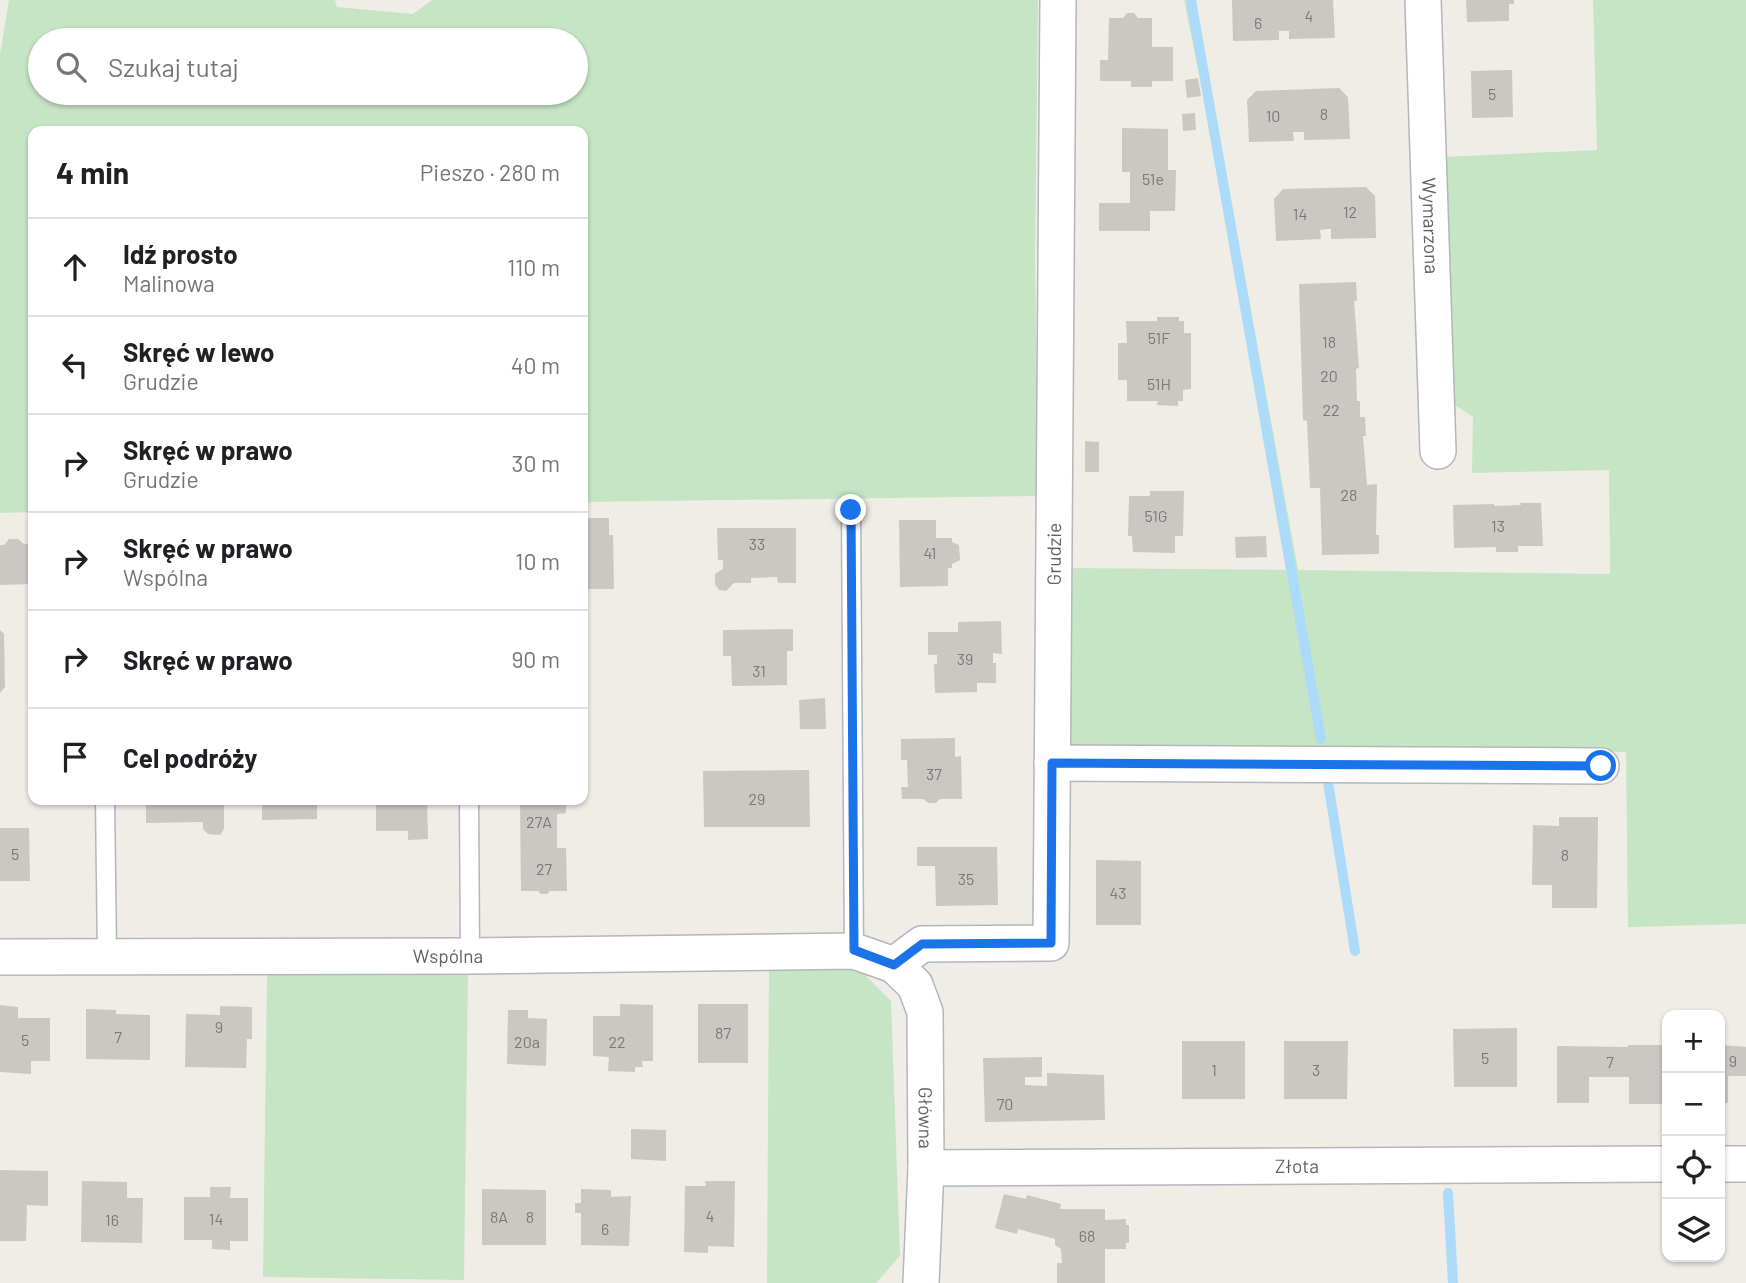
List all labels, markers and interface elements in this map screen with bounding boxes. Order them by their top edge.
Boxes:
house number: 4 [1305,6,1313,25]
house number: 6 [1254,13,1262,32]
search box [28,28,588,105]
icon: search [52,48,90,86]
text: Szukaj tutaj [108,51,239,82]
house number: 5 [1488,84,1496,103]
house number: 8 [1320,104,1328,123]
house number: 10 [1266,106,1280,125]
text: 4 min [56,154,129,190]
text: Pieszo · 280 m [420,158,560,186]
house number: 51e [1142,169,1164,188]
street label: Wymarzona [1418,177,1444,274]
house number: 12 [1343,202,1357,221]
house number: 14 [1293,204,1307,223]
text: Idź prosto [123,238,238,269]
icon: ahead [56,248,94,286]
text: 110 m [507,253,560,281]
text: Malinowa [123,269,215,297]
house number: 51F [1148,328,1170,347]
house number: 18 [1322,332,1336,351]
text: Skręć w lewo [123,336,275,367]
icon: left [56,346,94,384]
text: 40 m [511,351,560,379]
house number: 20 [1320,366,1338,385]
text: Grudzie [123,367,199,395]
house number: 51H [1147,374,1171,393]
house number: 22 [1322,400,1340,419]
text: Skręć w prawo [123,434,293,465]
icon: right [56,444,94,482]
text: 30 m [512,449,560,477]
text: Grudzie [123,465,199,493]
house number: 28 [1341,485,1357,504]
route end [835,494,866,525]
house number: 51G [1144,506,1168,525]
house number: 13 [1491,516,1505,535]
street label: Grudzie [1042,523,1065,585]
text: Skręć w prawo [123,532,293,563]
house number: 33 [749,534,765,553]
icon: right [56,542,94,580]
house number: 41 [924,543,936,562]
text: 10 m [515,547,560,575]
text: Wspólna [123,563,208,591]
icon: right [56,640,94,678]
text: Skręć w prawo [123,644,293,675]
text: 90 m [511,645,560,673]
house number: 39 [957,649,973,668]
house number: 31 [752,661,766,680]
icon: arrive [56,738,94,776]
text: Cel podróży [123,742,257,773]
route start [1585,750,1616,781]
house number: 37 [926,764,942,783]
house number: 29 [749,789,765,808]
house number: 27A [526,812,552,831]
house number: 5 [11,844,19,863]
house number: 8 [1561,845,1569,864]
house number: 27 [536,859,552,878]
house number: 35 [958,869,974,888]
house number: 43 [1109,883,1127,902]
street label: Wspólna [413,944,483,967]
map controls [1662,1010,1725,1262]
button: + [1662,1010,1725,1073]
house number: 9 [215,1017,223,1036]
house number: 87 [715,1023,731,1042]
house number: 7 [114,1027,122,1046]
house number: 5 [21,1030,29,1049]
house number: 20a [514,1032,540,1051]
house number: 22 [608,1032,626,1051]
house number: 5 [1481,1048,1489,1067]
house number: 9 [1729,1051,1737,1070]
house number: 7 [1606,1052,1614,1071]
house number: 1 [1211,1060,1217,1079]
house number: 3 [1312,1060,1320,1079]
button: − [1662,1073,1725,1136]
street label: Główna [914,1087,938,1149]
house number: 70 [997,1094,1013,1113]
button: locate [1662,1136,1725,1199]
street label: Złota [1275,1154,1319,1177]
button: layers [1662,1199,1725,1262]
house number: 4 [706,1206,714,1225]
house number: 8A [490,1207,508,1226]
house number: 8 [526,1207,534,1226]
house number: 14 [209,1209,223,1228]
house number: 16 [105,1210,119,1229]
house number: 6 [601,1219,609,1238]
house number: 68 [1079,1226,1095,1245]

